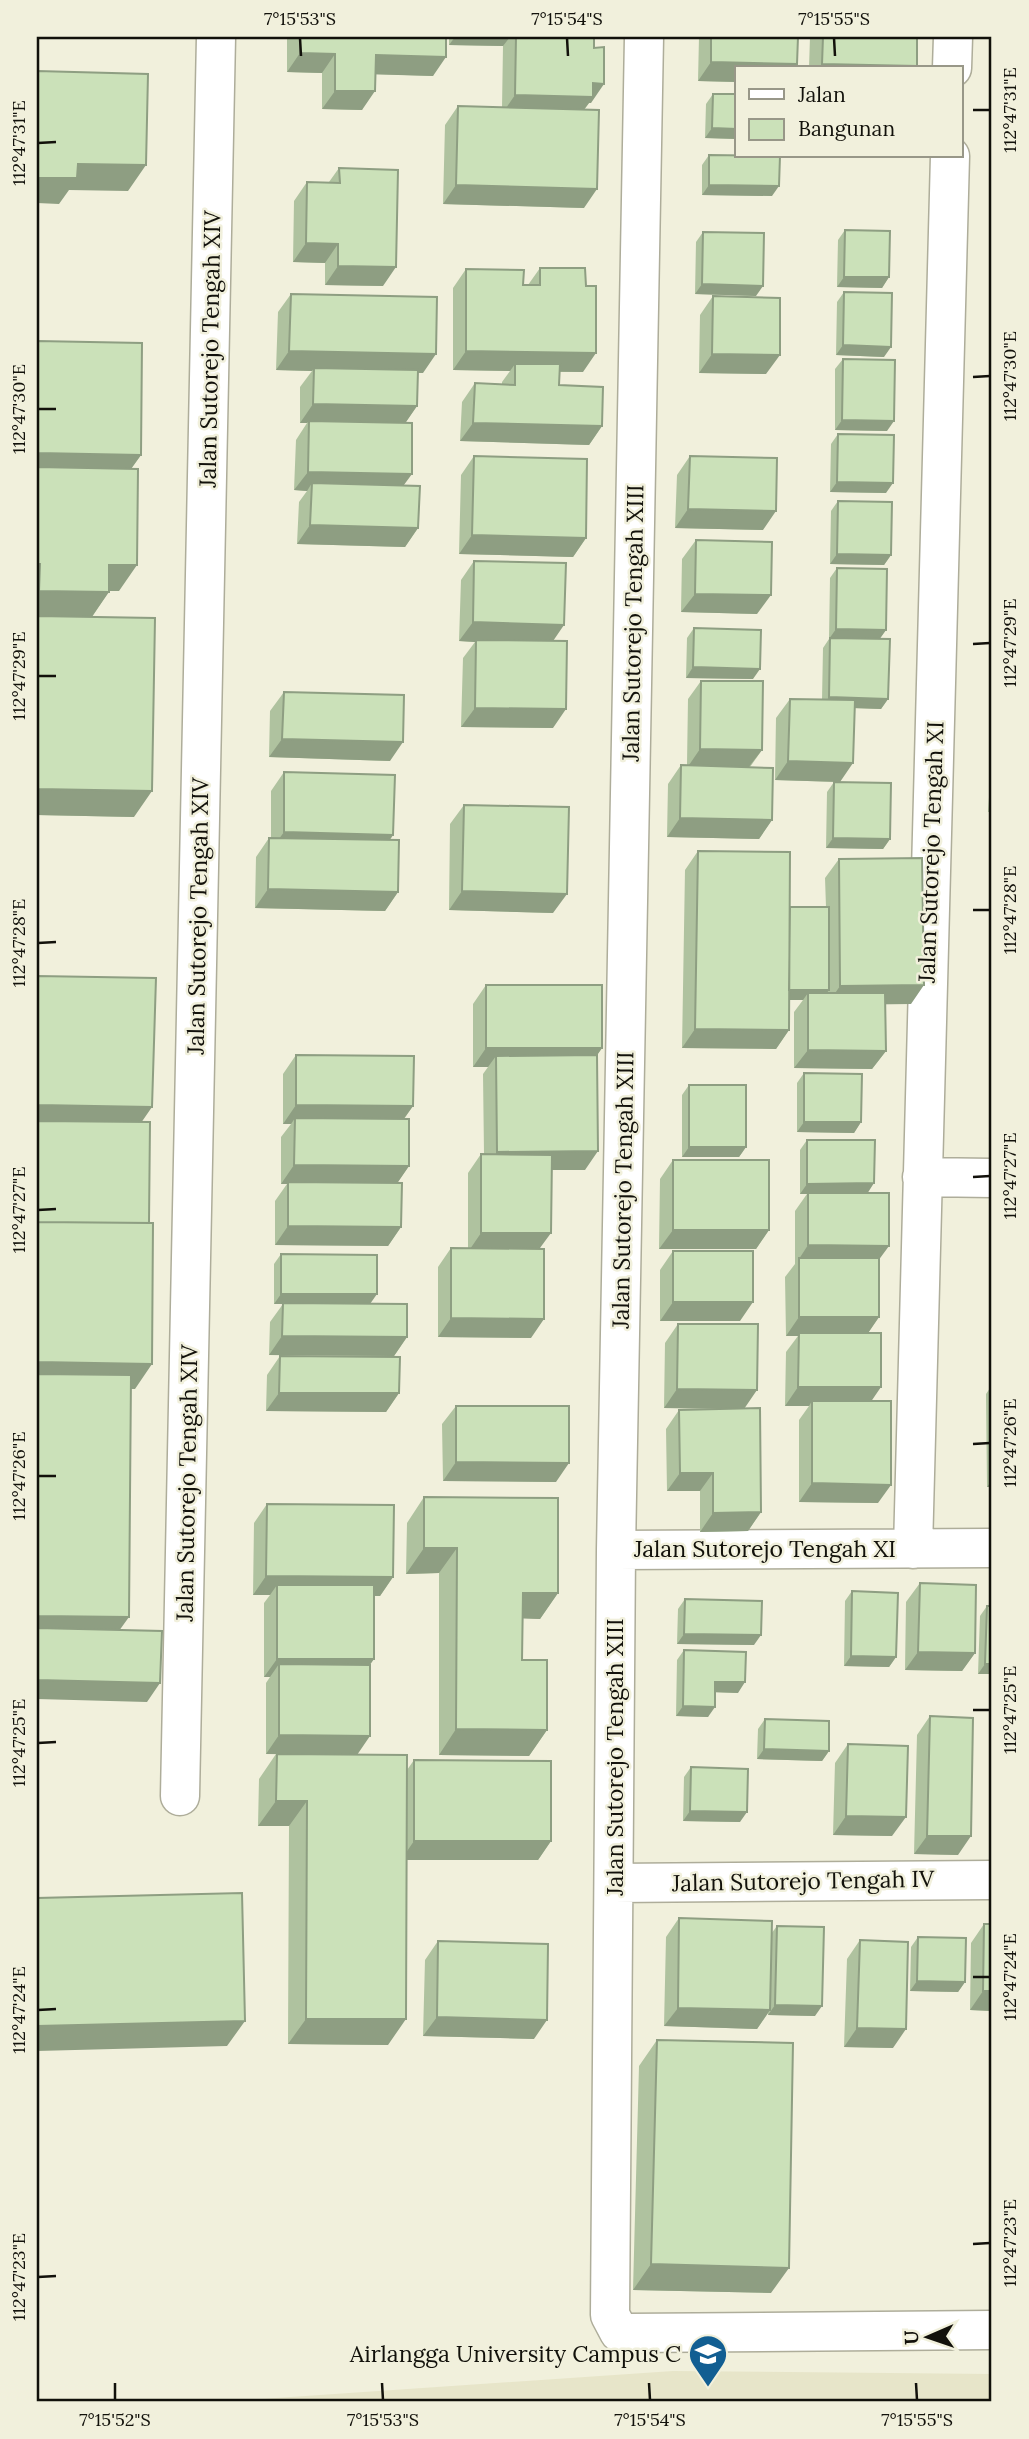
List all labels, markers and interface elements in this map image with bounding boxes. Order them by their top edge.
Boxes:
text: 7°15'53"S [264,7,336,30]
text: 7°15'54"S [531,7,603,30]
text: 7°15'55"S [798,7,870,30]
legend [735,66,962,158]
text: 112°47'31"E [998,67,1021,153]
text: Jalan [797,81,846,108]
text: 112°47'31"E [7,100,30,186]
text: Bangunan [798,115,895,142]
street label: Jalan Sutorejo Tengah XIV [193,209,226,489]
text: 112°47'30"E [998,331,1021,421]
text: 112°47'30"E [7,364,30,454]
street label: Jalan Sutorejo Tengah XIII [616,484,649,763]
text: 112°47'29"E [998,599,1021,687]
text: 112°47'29"E [7,632,30,720]
street label: Jalan Sutorejo Tengah XI [911,721,950,984]
street label: Jalan Sutorejo Tengah XIV [181,776,214,1056]
text: 112°47'28"E [998,866,1021,954]
text: 112°47'28"E [7,899,30,987]
street label: Jalan Sutorejo Tengah XIII [606,1051,639,1330]
text: 112°47'27"E [998,1133,1021,1219]
text: 112°47'27"E [7,1167,30,1253]
street label: Jalan Sutorejo Tengah XIV [170,1343,203,1623]
text: 112°47'26"E [998,1399,1021,1487]
text: 112°47'26"E [7,1432,30,1520]
street label: Jalan Sutorejo Tengah XI [633,1534,896,1563]
street label: Jalan Sutorejo Tengah XIII [600,1618,629,1897]
text: 112°47'25"E [998,1666,1021,1754]
text: 112°47'25"E [7,1699,30,1787]
street label: Jalan Sutorejo Tengah IV [671,1864,935,1897]
text: 112°47'24"E [998,1933,1021,2021]
text: 112°47'24"E [7,1966,30,2054]
text: 112°47'23"E [998,2199,1021,2287]
text: 112°47'23"E [7,2233,30,2321]
north arrow [892,2302,962,2372]
text: U [899,2330,923,2345]
school or university icon: Airlangga University Campus C [687,2333,729,2388]
place label: Airlangga University Campus C [349,2339,681,2368]
text: 7°15'52"S [79,2408,151,2431]
text: 7°15'53"S [347,2408,419,2431]
text: 7°15'54"S [614,2408,686,2431]
text: 7°15'55"S [881,2408,953,2431]

